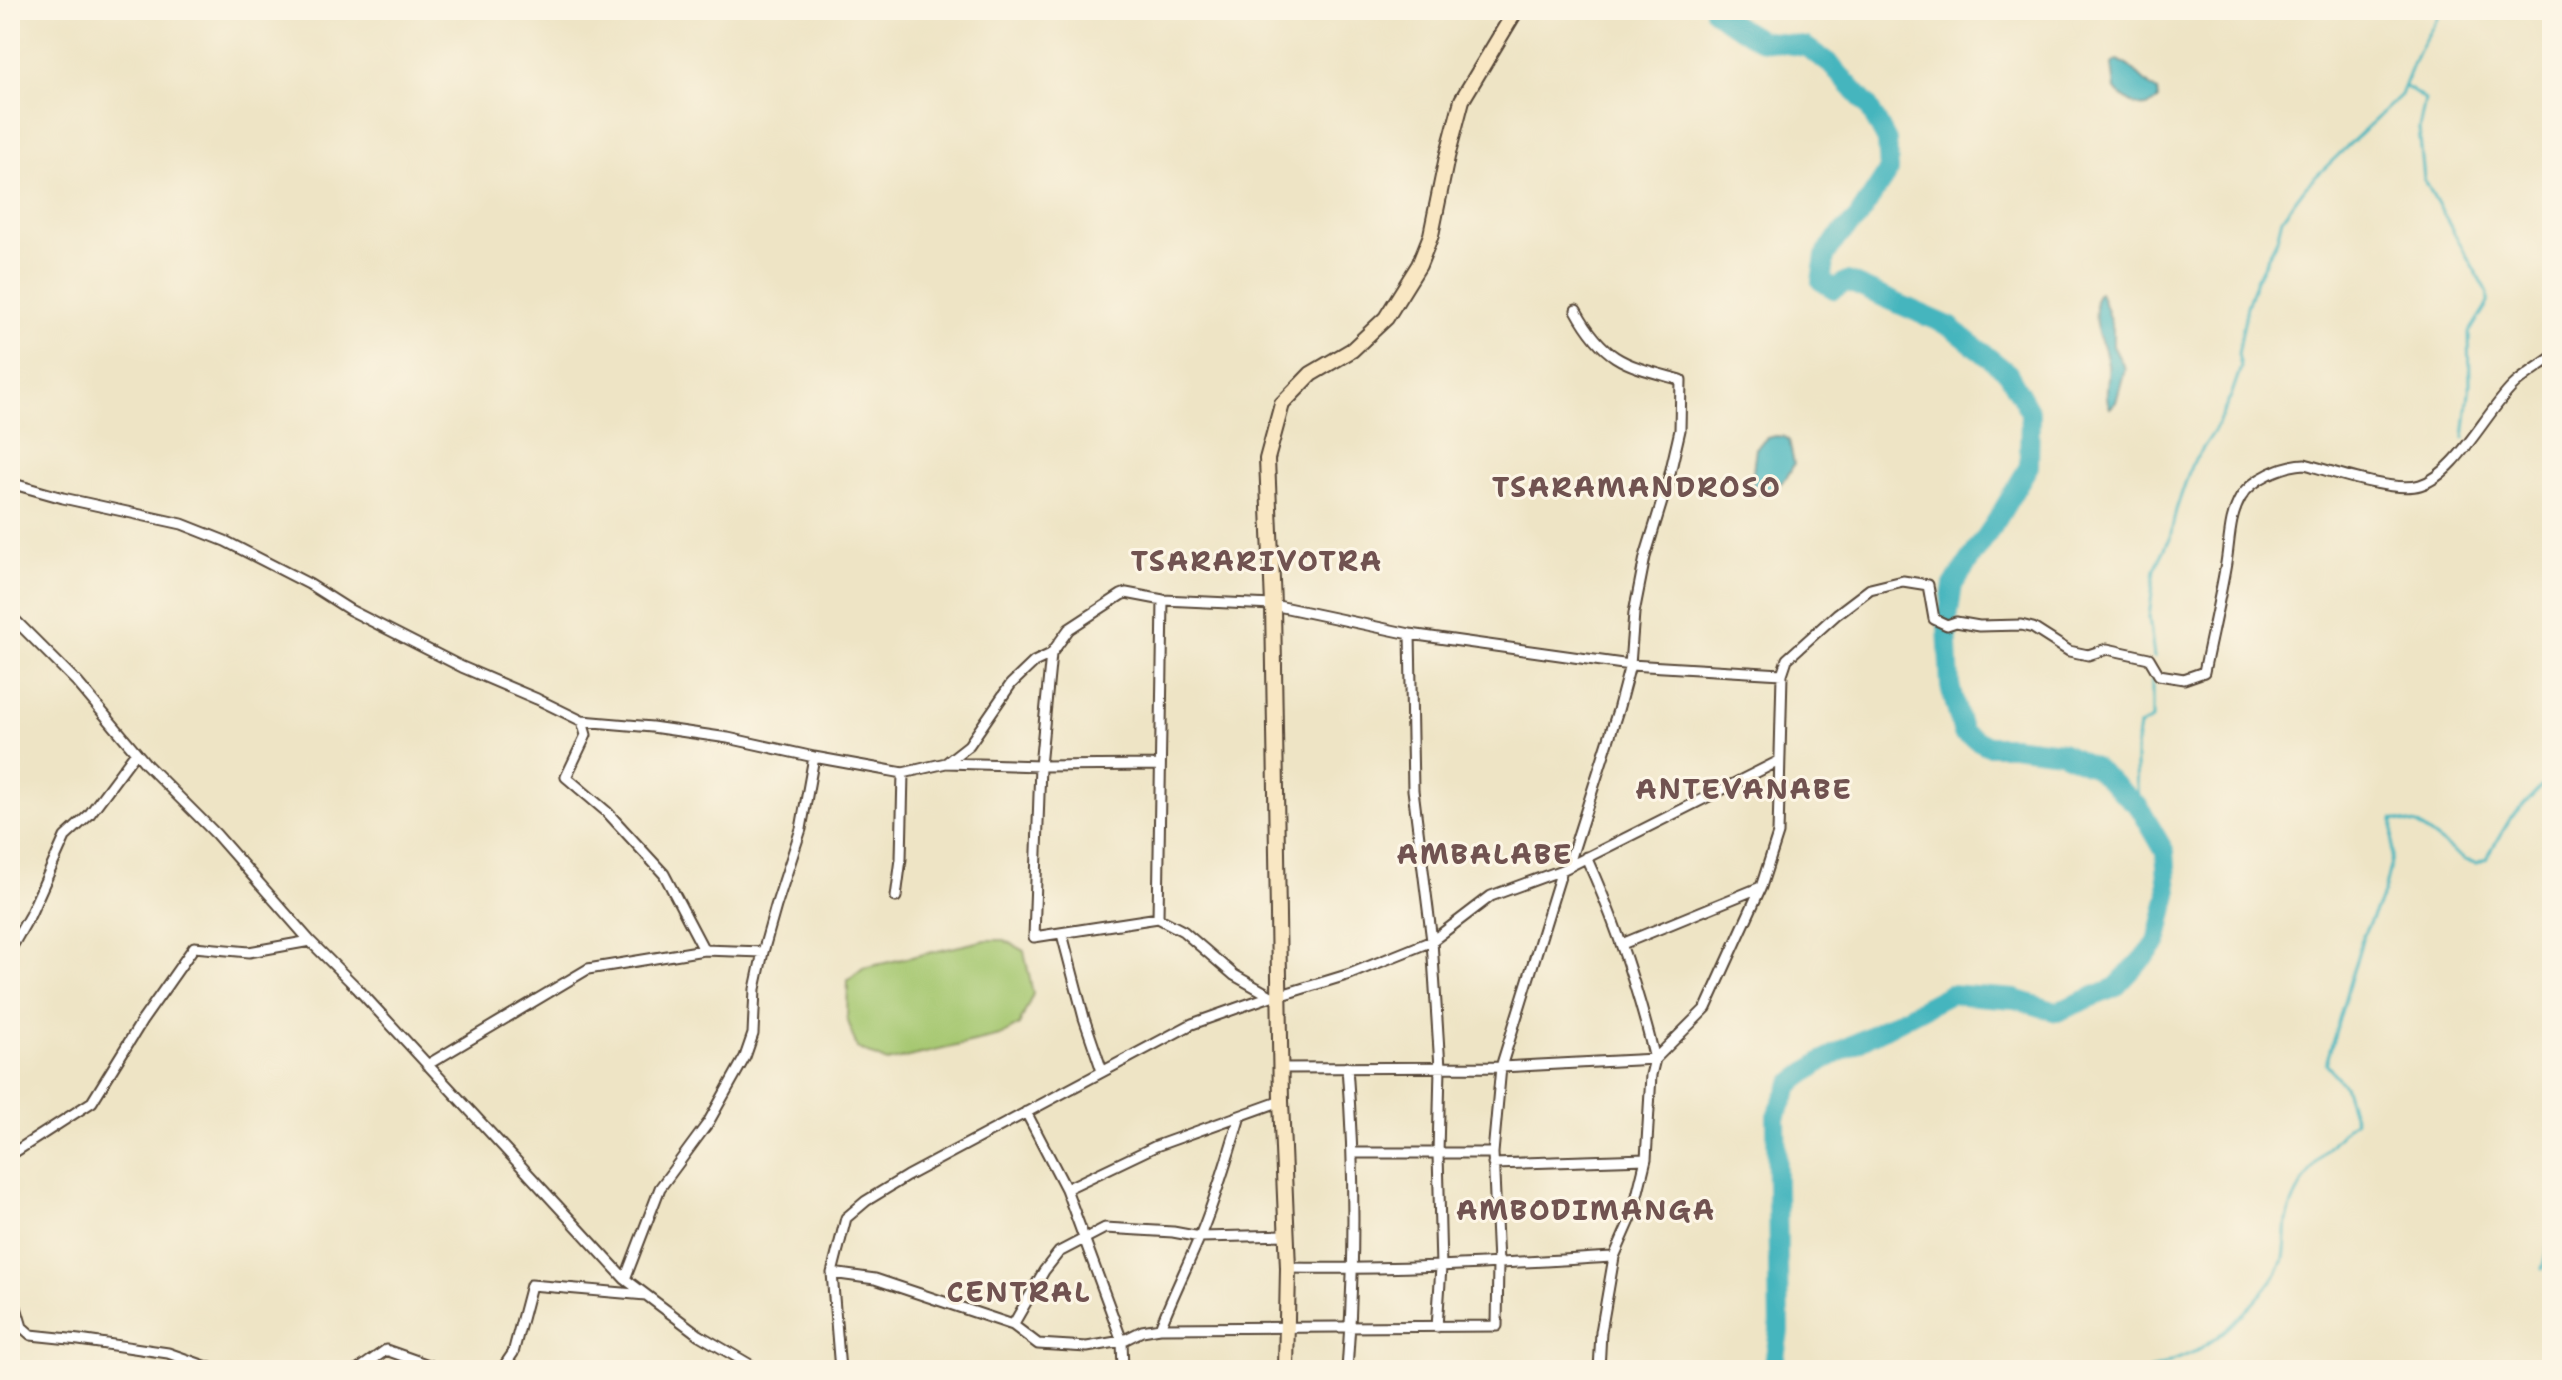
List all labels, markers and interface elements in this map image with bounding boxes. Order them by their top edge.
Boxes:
district label: TSARAMANDROSO [1492,468,1782,506]
district label: TSARARIVOTRA [1131,542,1383,580]
district label: ANTEVANABE [1635,770,1853,808]
district label: AMBALABE [1397,835,1573,873]
district label: AMBODIMANGA [1456,1191,1716,1229]
district label: CENTRAL [946,1273,1092,1311]

